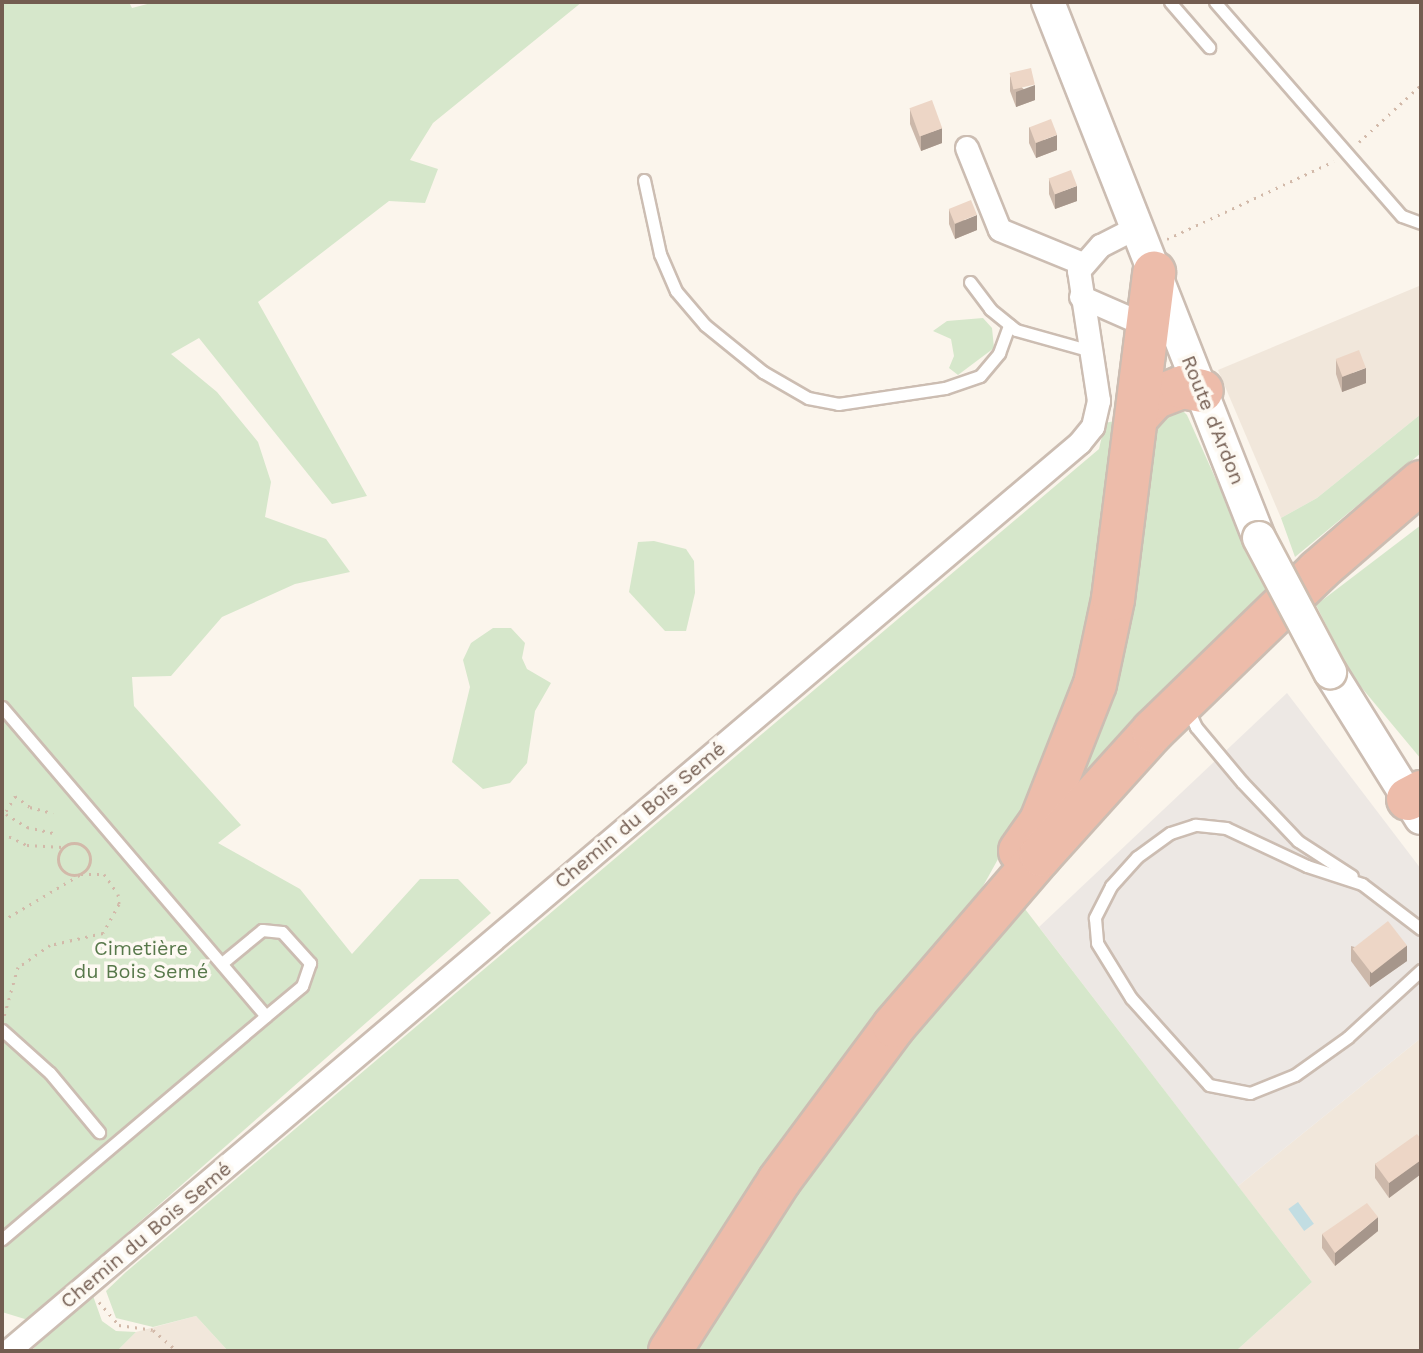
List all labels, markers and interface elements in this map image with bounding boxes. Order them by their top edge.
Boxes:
street label: Route d'Ardon [1176,352,1250,488]
street label: Chemin du Bois Semé [550,737,730,893]
park label: Cimetière du Bois Semé [74,937,208,984]
street label: Chemin du Bois Semé [56,1157,236,1313]

